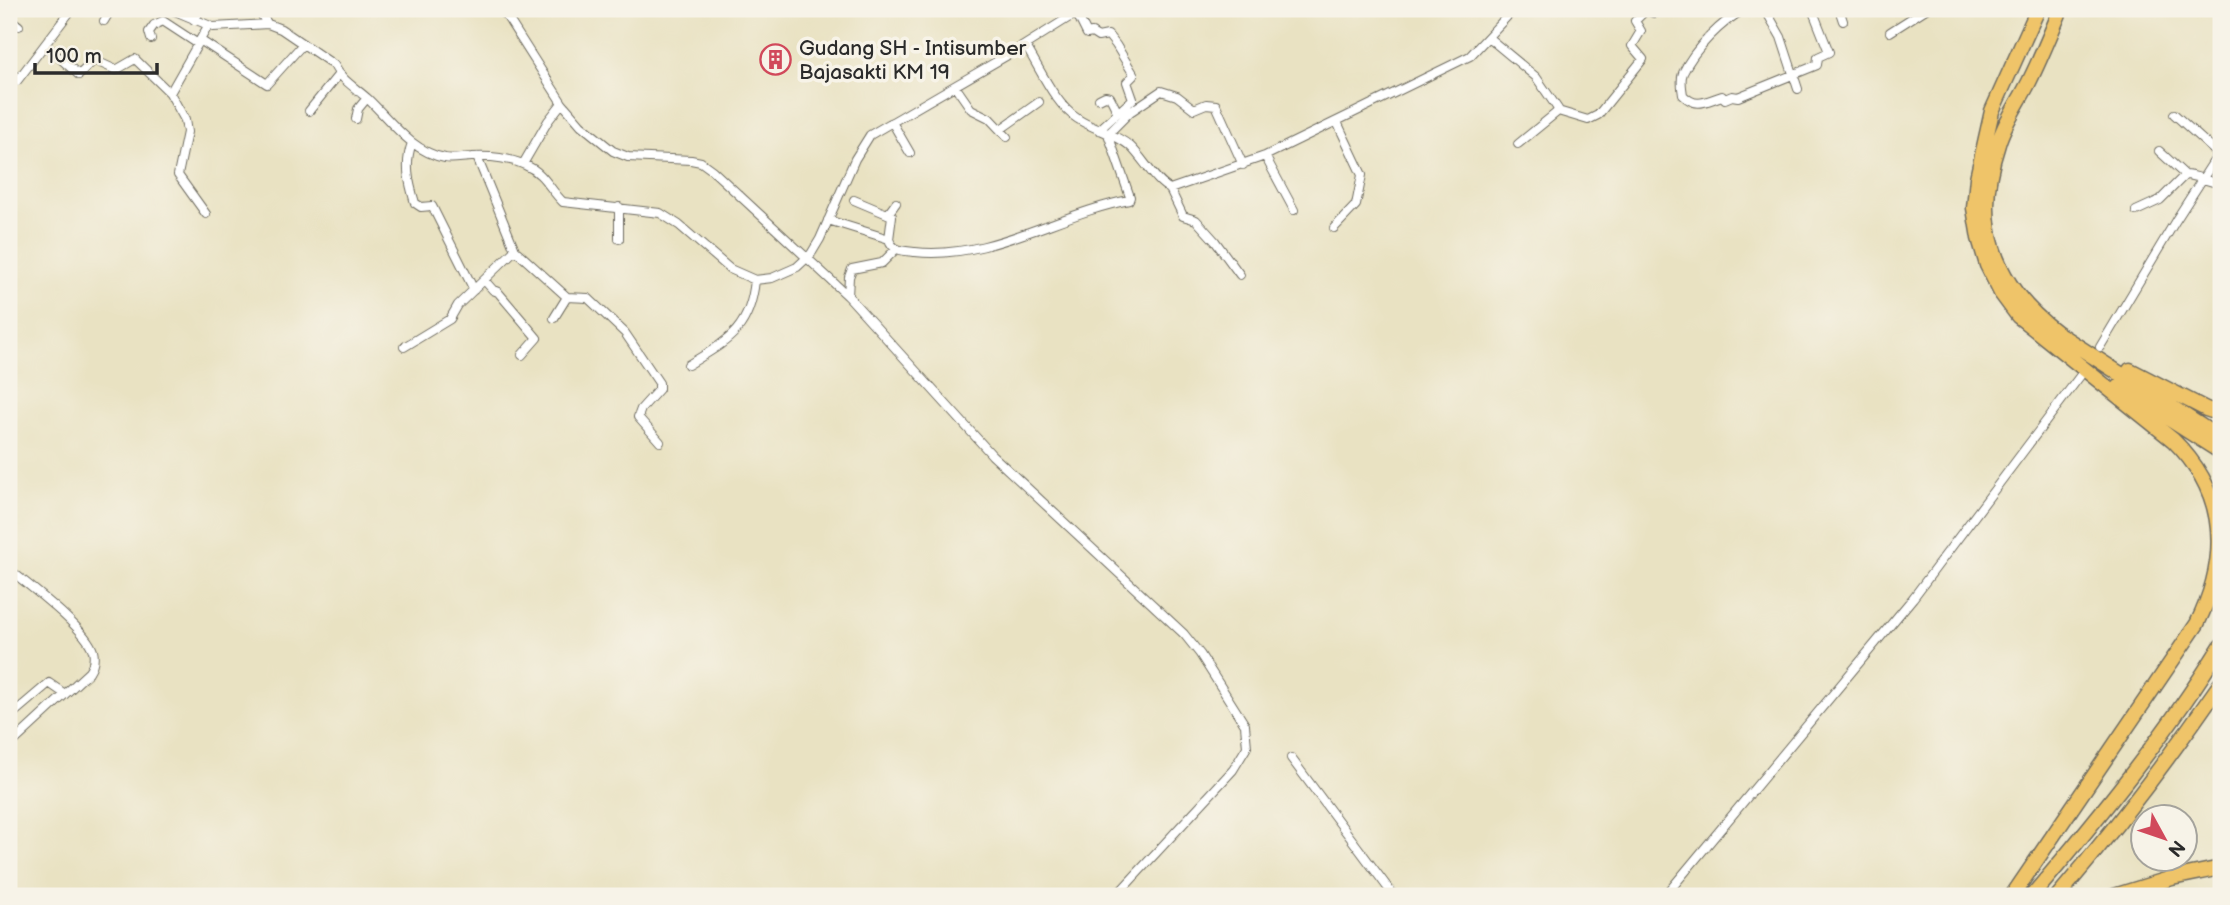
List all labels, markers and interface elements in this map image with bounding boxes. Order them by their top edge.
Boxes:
scale bar [35,32,158,76]
place label: Gudang SH - Intisumber Bajasakti KM 19 [799,36,1027,85]
building icon: Gudang SH - Intisumber Bajasakti KM 19 [759,43,793,77]
text: 100 m [46,44,102,69]
north arrow [2128,804,2198,874]
text: N [2162,835,2189,861]

